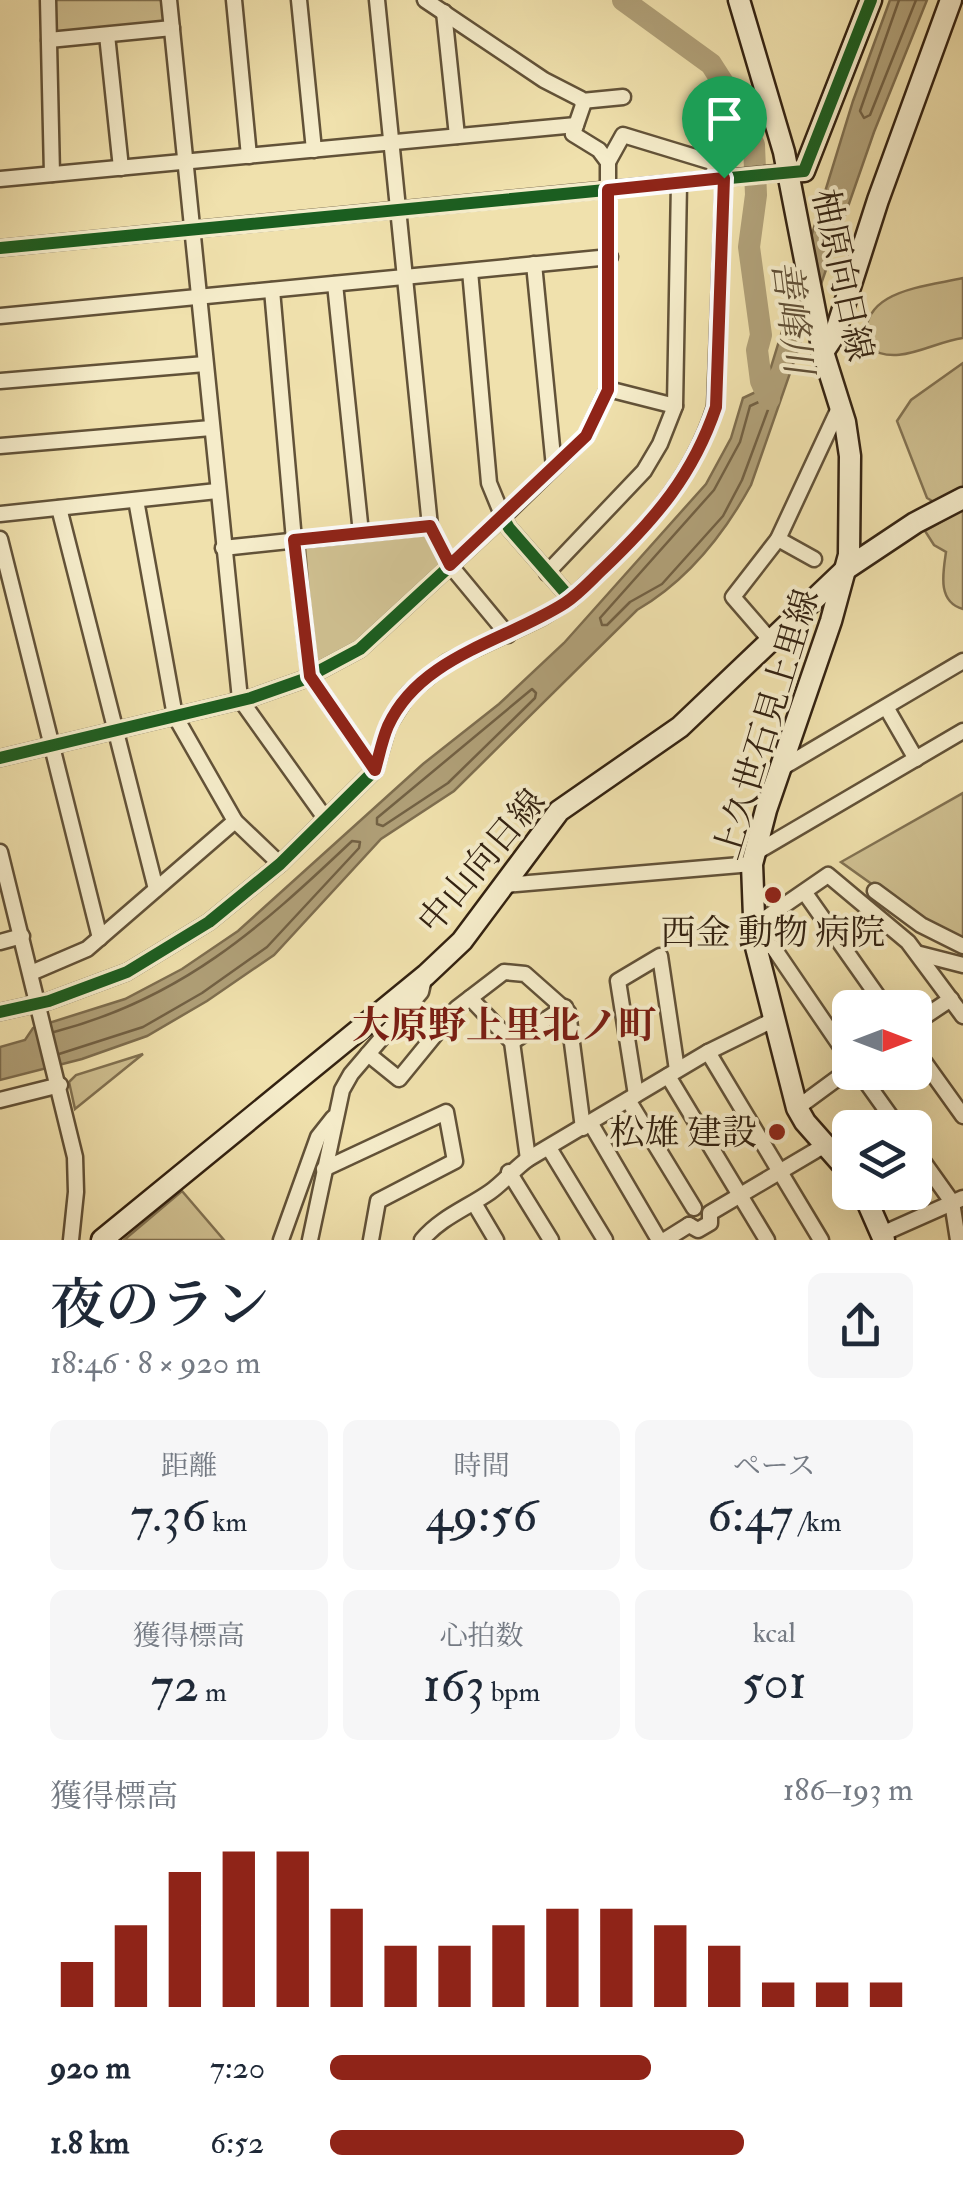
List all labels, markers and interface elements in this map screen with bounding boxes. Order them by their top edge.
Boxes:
pin [682,76,767,179]
icon: arrive [697,91,752,146]
street label: 柚原向日線 [802,185,882,365]
water label: 善峰川 [761,258,823,381]
street label: 上久世石見上里線 [705,584,829,865]
street label: 中山向日線 [409,780,555,943]
marker: 西金 動物 病院 [762,884,784,906]
place label: 西金 動物 病院 [661,911,885,955]
north arrow [832,990,932,1090]
map controls [832,990,932,1210]
district label: 大原野上里北ノ町 [352,1002,656,1050]
button: layers [832,1110,932,1210]
place label: 松雄 建設 [610,1111,757,1155]
marker: 松雄 建設 [766,1121,788,1143]
text: 夜のラン [50,1271,270,1340]
button: share [808,1273,913,1378]
text: 18:46 · 8 × 920 m [50,1343,261,1383]
text: 距離 [161,1449,217,1484]
text: 時間 [453,1449,510,1484]
text: ペース [733,1449,815,1484]
text: 7.36 [130,1484,206,1547]
text: 49:56 [426,1484,537,1547]
text: 6:47 [707,1484,793,1547]
text: km [206,1505,247,1540]
text: /km [793,1505,841,1540]
text: kcal [753,1616,796,1651]
text: 獲得標高 [133,1619,245,1654]
text: 心拍数 [439,1619,524,1654]
text: 501 [742,1651,807,1714]
text: 72 [151,1654,199,1717]
text: 163 [423,1654,485,1717]
text: m [199,1675,227,1710]
text: bpm [485,1675,540,1710]
text: 186–193 m [783,1770,913,1810]
text: 獲得標高 [50,1777,178,1817]
text: 920 m [50,2048,131,2088]
text: 7:20 [210,2048,265,2088]
text: 1.8 km [50,2123,129,2163]
text: 6:52 [210,2123,264,2163]

